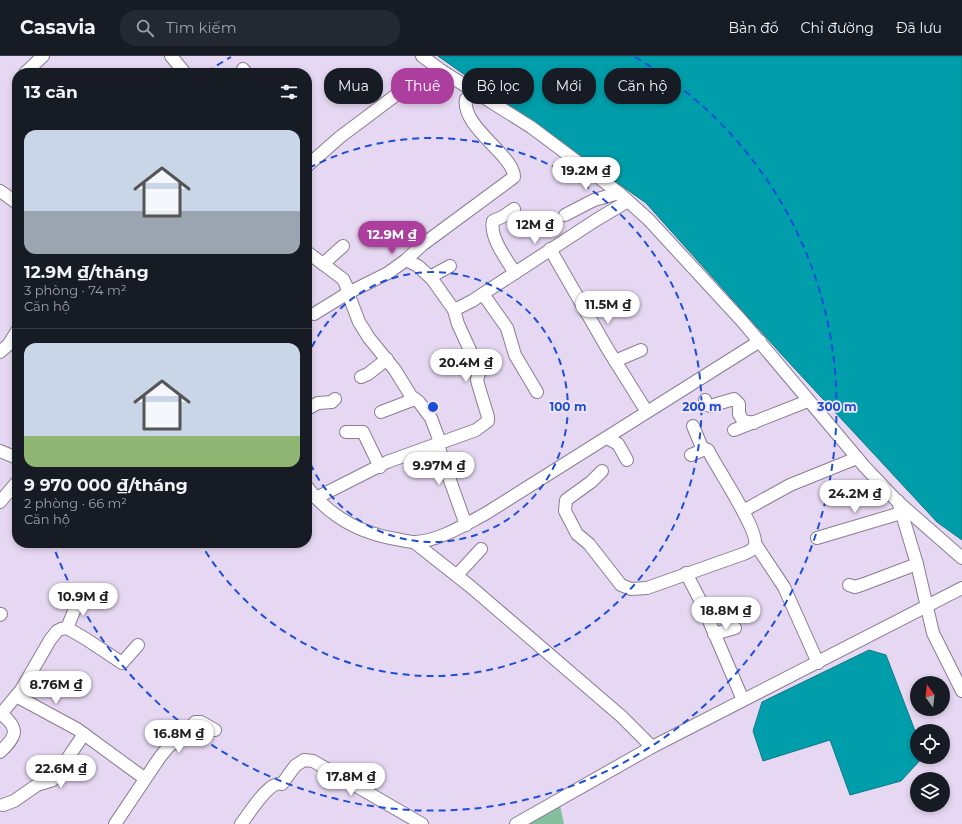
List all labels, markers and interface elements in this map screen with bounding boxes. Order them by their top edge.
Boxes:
search box [120,10,400,46]
text: Casavia [20,16,96,39]
icon: search [134,17,156,39]
text: Tìm kiếm [166,18,237,37]
text: Bản đồ [728,19,779,37]
text: Chỉ đường [801,19,874,37]
text: Đã lưu [896,19,942,37]
chip: Mua [324,68,383,104]
chip: Thuê [391,68,454,104]
chip: Bộ lọc [462,68,534,104]
chip: Mới [542,68,596,104]
chip: Căn hộ [604,68,681,104]
icon: filters [278,81,300,103]
text: 13 căn [24,82,78,102]
icon: home [126,156,198,228]
pin: 19.2M ₫ [549,157,623,191]
text: 19.2M ₫ [561,162,611,178]
pin: 12M ₫ [507,211,563,245]
text: 12M ₫ [516,216,554,232]
pin: 12.9M ₫ [355,221,429,255]
text: 12.9M ₫ [367,226,417,242]
text: 12.9M ₫/tháng [24,262,149,282]
text: 3 phòng · 74 m² [24,282,126,298]
pin: 11.5M ₫ [571,291,645,325]
text: 11.5M ₫ [585,296,631,312]
text: Căn hộ [24,298,70,314]
pin: 20.4M ₫ [429,349,503,383]
text: 20.4M ₫ [439,354,493,370]
icon: home [126,369,198,441]
text: 100 m [550,399,586,414]
text: 200 m [682,399,722,414]
text: 300 m [816,399,857,414]
centre of rings [426,400,440,414]
pin: 9.97M ₫ [402,452,476,486]
text: 9.97M ₫ [413,457,465,473]
text: 9 970 000 ₫/tháng [24,475,188,495]
pin: 24.2M ₫ [818,480,892,514]
text: 24.2M ₫ [828,485,882,501]
text: 2 phòng · 66 m² [24,495,127,511]
text: Căn hộ [24,511,70,527]
pin: 10.9M ₫ [46,583,120,617]
text: 10.9M ₫ [58,588,108,604]
pin: 18.8M ₫ [689,597,763,631]
text: 18.8M ₫ [700,602,752,618]
pin: 8.76M ₫ [19,671,93,705]
text: 8.76M ₫ [29,676,83,692]
north arrow [910,676,950,716]
map controls [910,676,950,812]
pin: 16.8M ₫ [142,720,216,754]
button: locate [910,724,950,764]
text: 16.8M ₫ [154,725,204,741]
pin: 22.6M ₫ [24,755,98,789]
text: 22.6M ₫ [35,760,87,776]
pin: 17.8M ₫ [314,763,388,797]
text: 17.8M ₫ [326,768,376,784]
button: layers [910,772,950,812]

